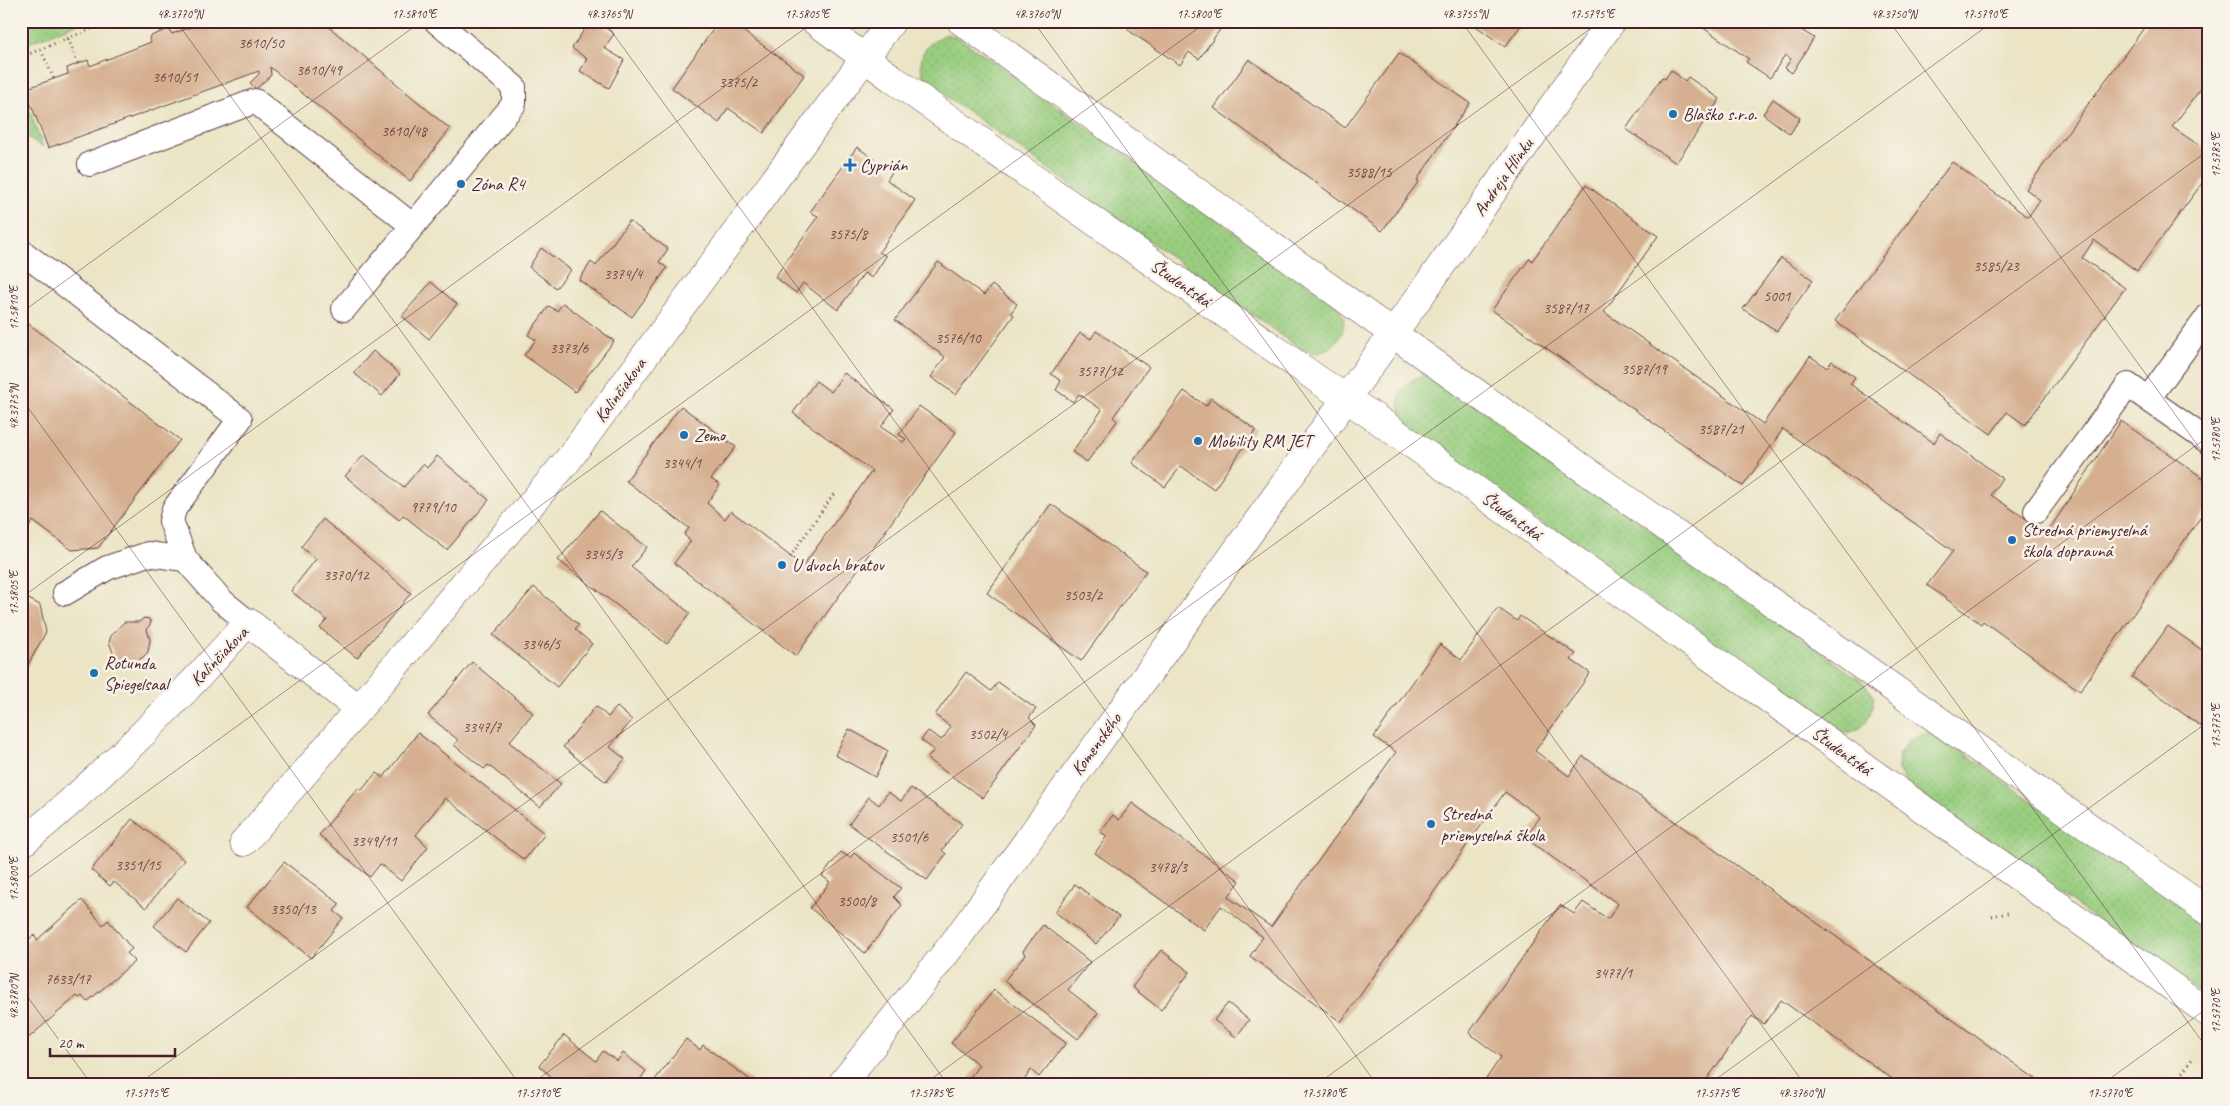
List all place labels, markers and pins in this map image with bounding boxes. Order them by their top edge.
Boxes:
place label: Blaško s.r.o. [1683,103,1757,125]
marker: Blaško s.r.o. [1667,108,1679,120]
place label: Cyprián [860,154,908,176]
marker: Cyprián [844,159,856,171]
place label: Zóna R4 [471,173,527,195]
marker: Zóna R4 [455,178,467,190]
place label: Zemo [694,424,727,446]
marker: Zemo [678,429,690,441]
place label: Mobility RM JET [1208,430,1315,452]
marker: Mobility RM JET [1192,435,1204,447]
place label: Stredná priemyselná škola dopravná [2022,519,2149,562]
marker: Stredná priemyselná škola dopravná [2006,534,2018,546]
place label: U dvoch bratov [792,554,886,576]
marker: U dvoch bratov [776,559,788,571]
place label: Rotunda Spiegelsaal [104,652,171,695]
marker: Rotunda Spiegelsaal [88,667,100,679]
place label: Stredná priemyselná škola [1441,803,1546,846]
marker: Stredná priemyselná škola [1425,818,1437,830]

